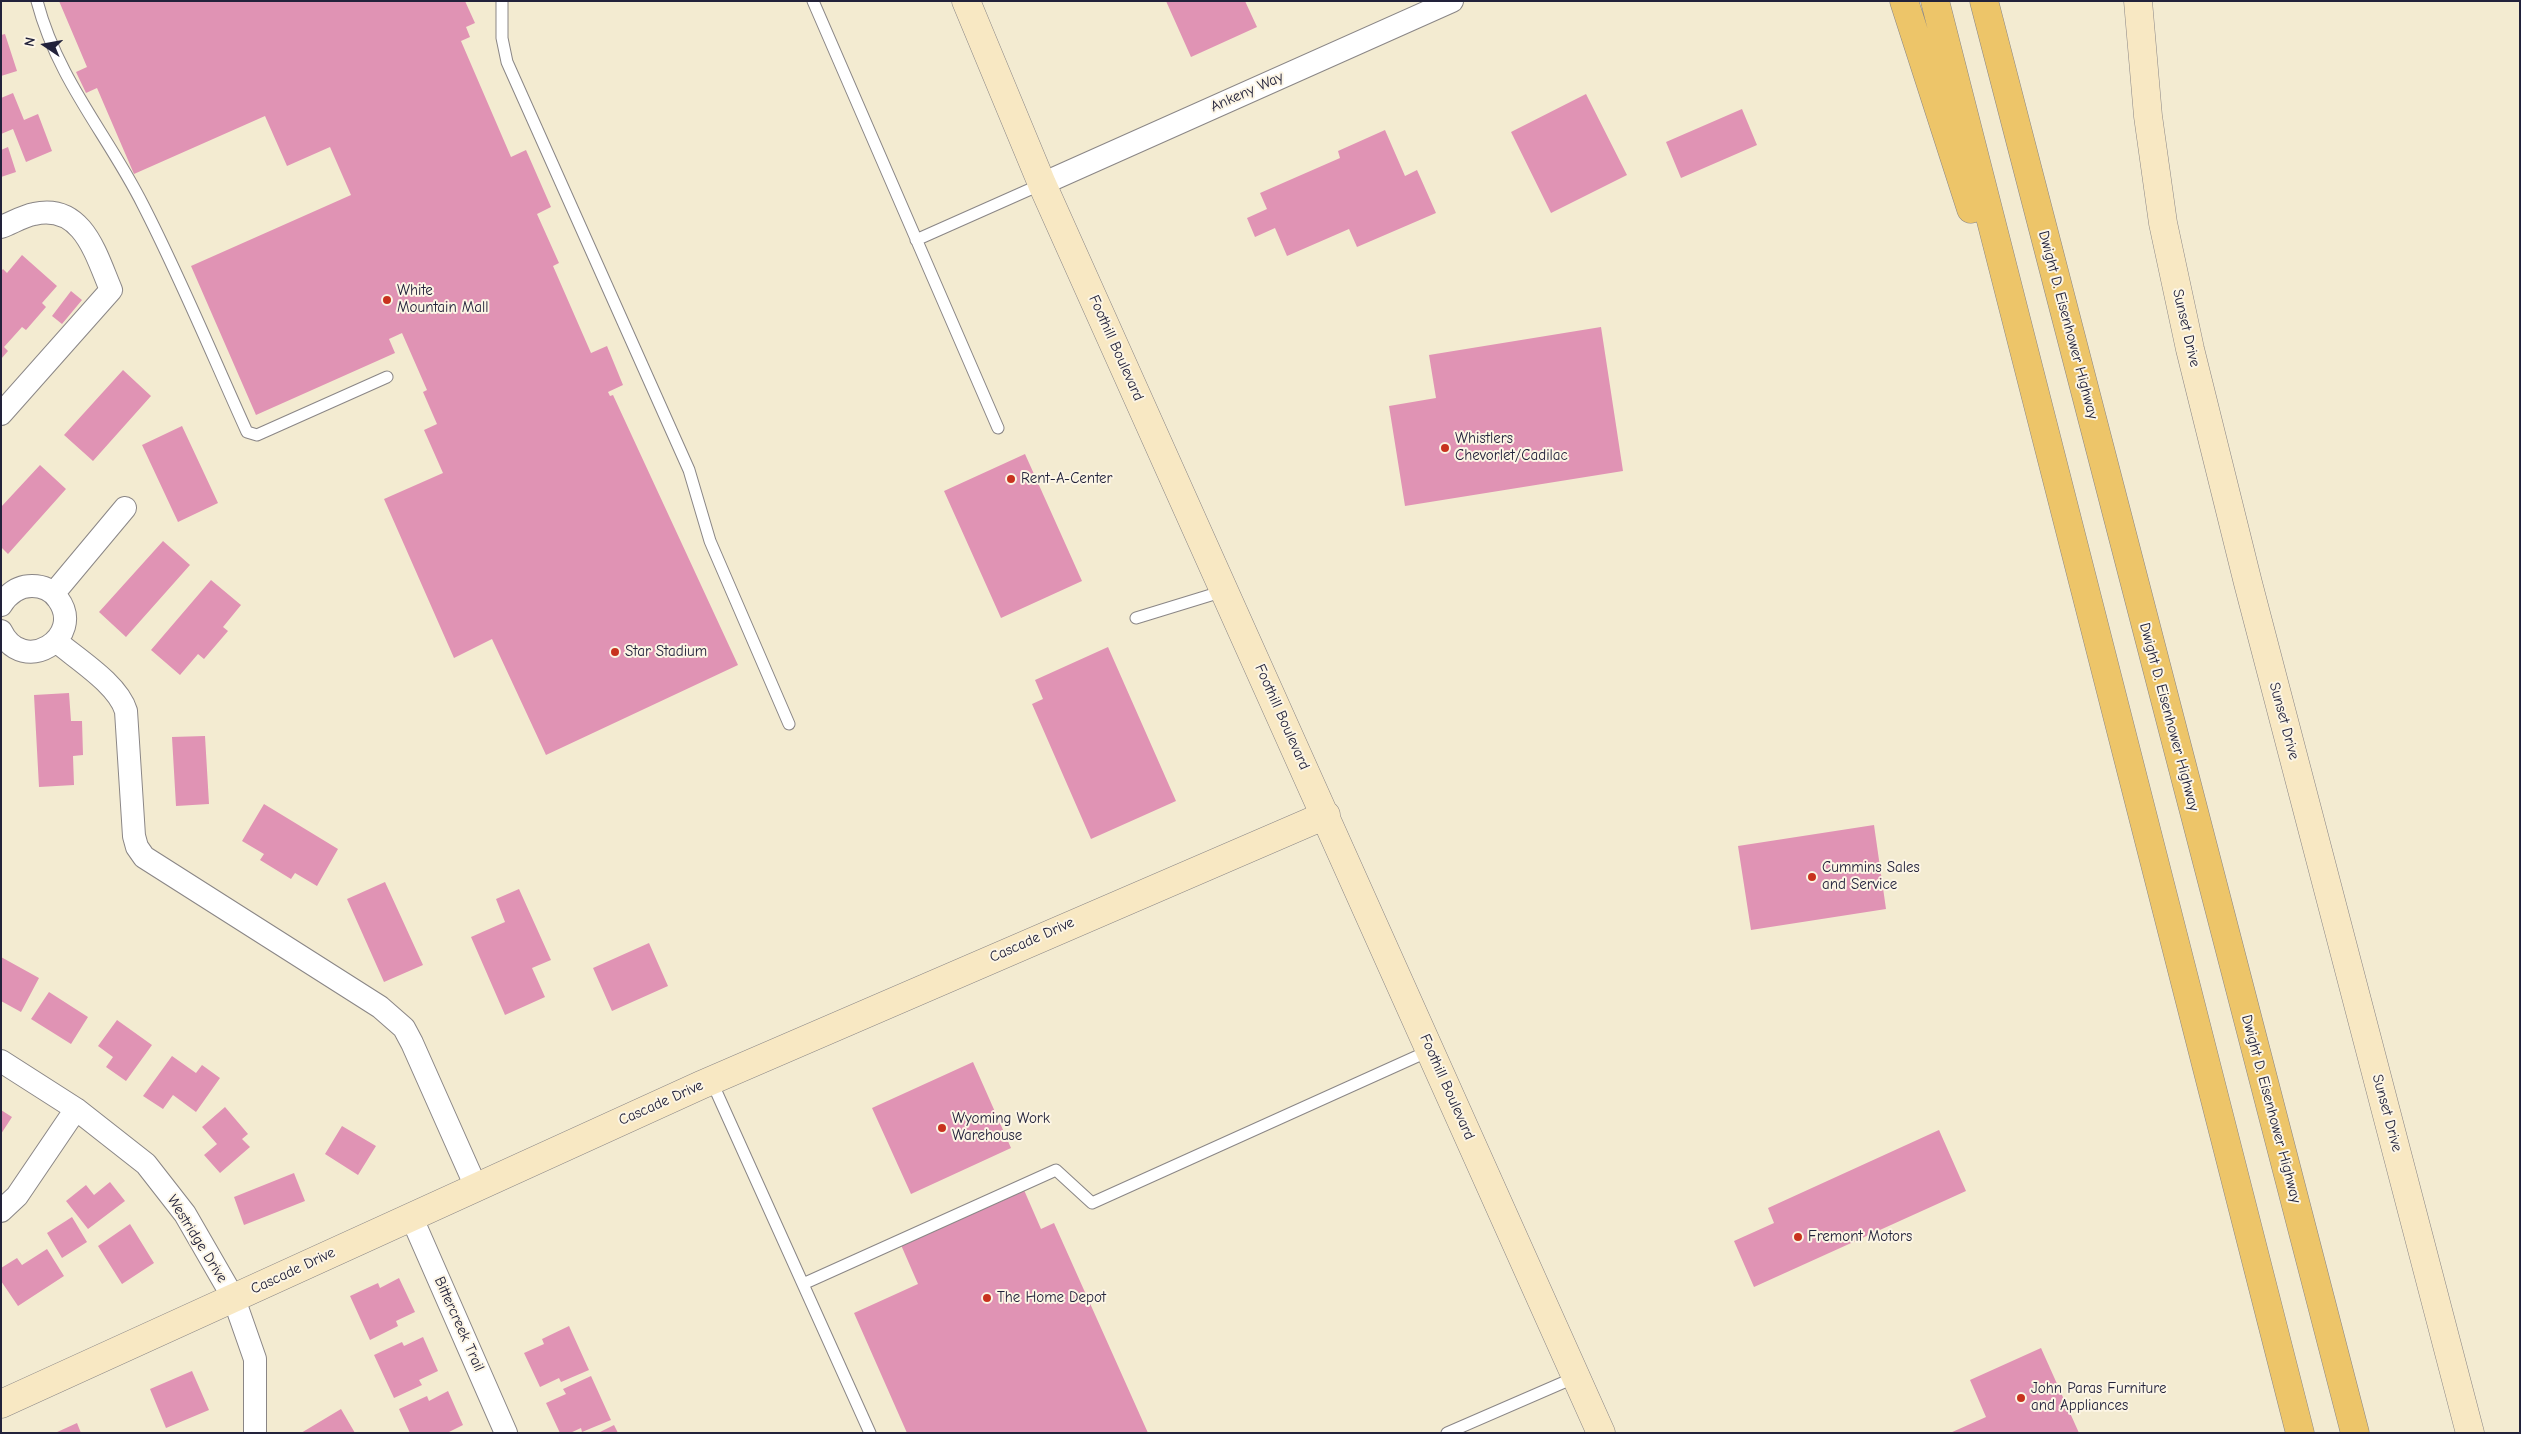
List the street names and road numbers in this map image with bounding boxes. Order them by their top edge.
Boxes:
street label: Ankeny Way [1208,68,1286,116]
street label: Dwight D. Eisenhower Highway [2034,229,2102,421]
street label: Sunset Drive [2168,287,2204,369]
street label: Foothill Boulevard [1085,292,1147,404]
street label: Dwight D. Eisenhower Highway [2135,621,2203,813]
street label: Foothill Boulevard [1251,661,1313,773]
street label: Sunset Drive [2265,680,2303,762]
street label: Cascade Drive [987,913,1077,967]
street label: Dwight D. Eisenhower Highway [2237,1013,2305,1205]
street label: Foothill Boulevard [1416,1031,1478,1143]
street label: Sunset Drive [2368,1072,2406,1154]
street label: Cascade Drive [616,1076,706,1130]
street label: Westridge Drive [163,1192,231,1286]
street label: Cascade Drive [248,1244,338,1298]
street label: Bittercreek Trail [430,1274,488,1374]

